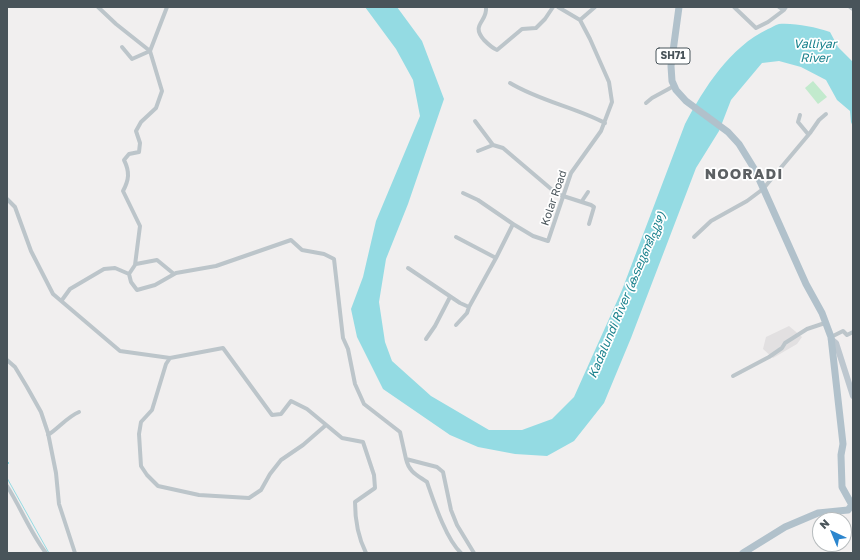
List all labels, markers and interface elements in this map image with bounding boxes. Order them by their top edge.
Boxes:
water label: Valliyar River [794,37,836,65]
road number: SH71 [656,48,690,64]
district label: NOORADI [705,165,783,183]
street label: Kolar Road [538,169,570,227]
water label: Kadalundi River (കടലുണ്ടിപ്പുഴ) [585,210,669,380]
north arrow [812,512,852,552]
text: N [816,516,832,531]

